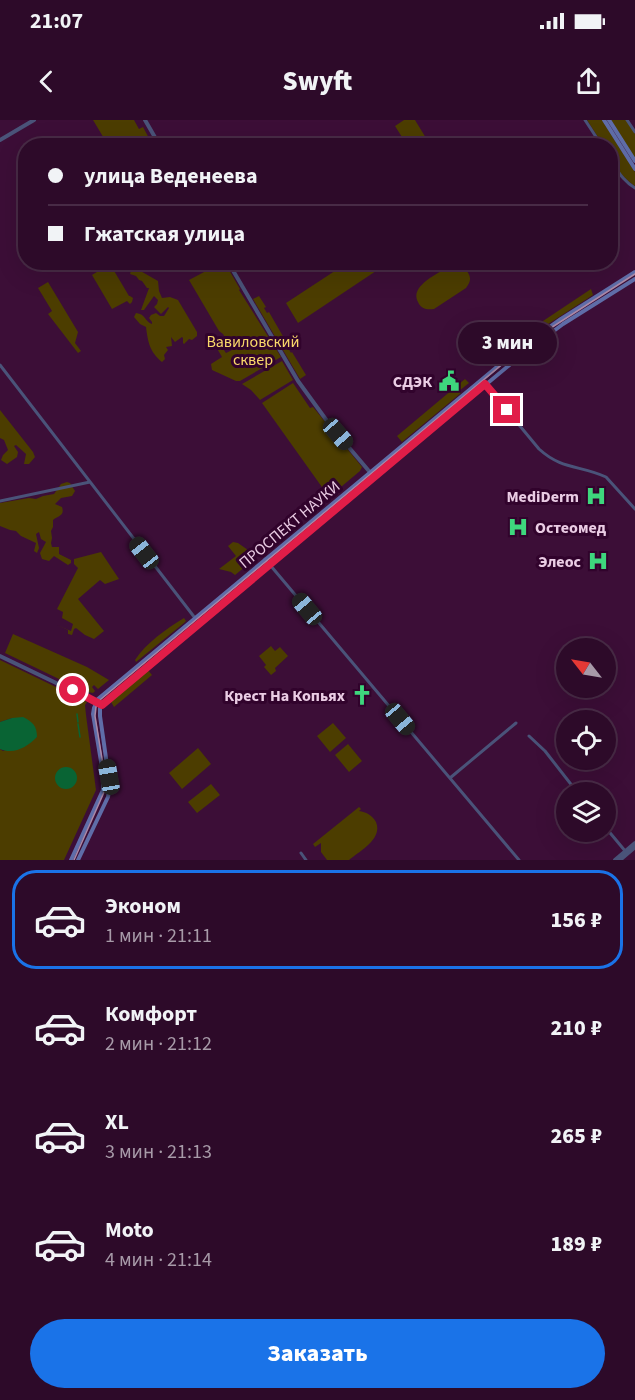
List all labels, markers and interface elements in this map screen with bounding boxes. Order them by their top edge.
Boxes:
text: 21:07 [30,5,83,37]
text: Swyft [283,62,352,101]
icon: back [30,65,63,98]
icon: share [572,65,605,98]
text: улица Веденеева [84,160,258,192]
text: Гжатская улица [84,218,245,250]
callout: 3 мин [458,323,556,365]
text: 3 мин [482,329,533,357]
park label: Вавиловский сквер [206,331,300,371]
public building icon: СДЭК [437,369,461,393]
place label: СДЭК [393,371,432,393]
route end [493,396,520,423]
car [319,415,357,453]
street label: ПРОСПЕКТ НАУКИ [234,476,345,574]
hospital icon: MediDerm [584,484,608,508]
place label: MediDerm [506,486,579,508]
hospital icon: Остеомед [506,515,530,539]
place label: Остеомед [535,517,607,539]
car [126,533,162,573]
hospital icon: Элеос [586,549,610,573]
place label: Элеос [538,551,582,573]
car [289,589,325,629]
north arrow [556,638,616,698]
map controls [556,638,616,842]
route start [59,676,86,703]
church icon: Крест На Копьях [350,683,374,707]
place label: Крест На Копьях [224,685,345,707]
car [382,699,418,739]
button: locate [556,710,616,770]
car [97,758,121,796]
button: layers [556,782,616,842]
text: Эконом [105,890,181,922]
icon: car [33,893,87,947]
text: 156 ₽ [551,904,602,936]
text: 1 мин · 21:11 [105,922,212,950]
text: Комфорт [105,998,197,1030]
icon: car [33,1001,87,1055]
text: 210 ₽ [551,1012,602,1044]
text: 2 мин · 21:12 [105,1030,212,1058]
text: XL [105,1106,129,1138]
icon: car [33,1109,87,1163]
text: 265 ₽ [551,1120,602,1152]
text: 3 мин · 21:13 [105,1138,212,1166]
text: Moto [105,1214,154,1246]
icon: car [33,1217,87,1271]
text: 189 ₽ [551,1228,602,1260]
text: 4 мин · 21:14 [105,1246,212,1274]
button: Заказать [30,1319,605,1388]

